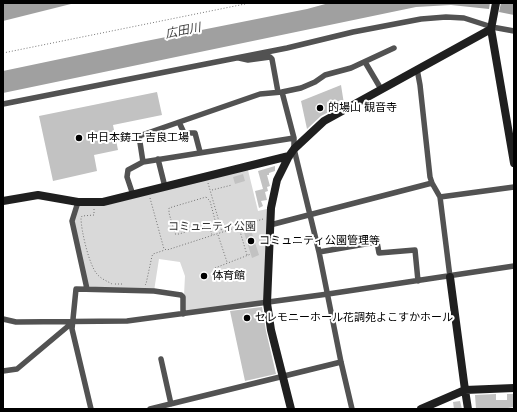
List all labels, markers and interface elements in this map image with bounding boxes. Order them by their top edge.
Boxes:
water label: 広田川 [164,20,202,42]
place label: 的場山 観音寺 [328,101,397,115]
marker: 的場山 観音寺 [315,103,325,113]
place label: 中日本鋳工 吉良工場 [87,131,189,145]
marker: 中日本鋳工 吉良工場 [74,133,84,143]
park label: コミュニティ公園 [168,220,256,234]
place label: コミュニティ公園管理等 [259,234,380,248]
marker: コミュニティ公園管理等 [246,236,256,246]
place label: 体育館 [212,269,245,283]
marker: 体育館 [199,271,209,281]
place label: セレモニーホール花調苑よこすかホール [255,311,453,325]
marker: セレモニーホール花調苑よこすかホール [242,313,252,323]

